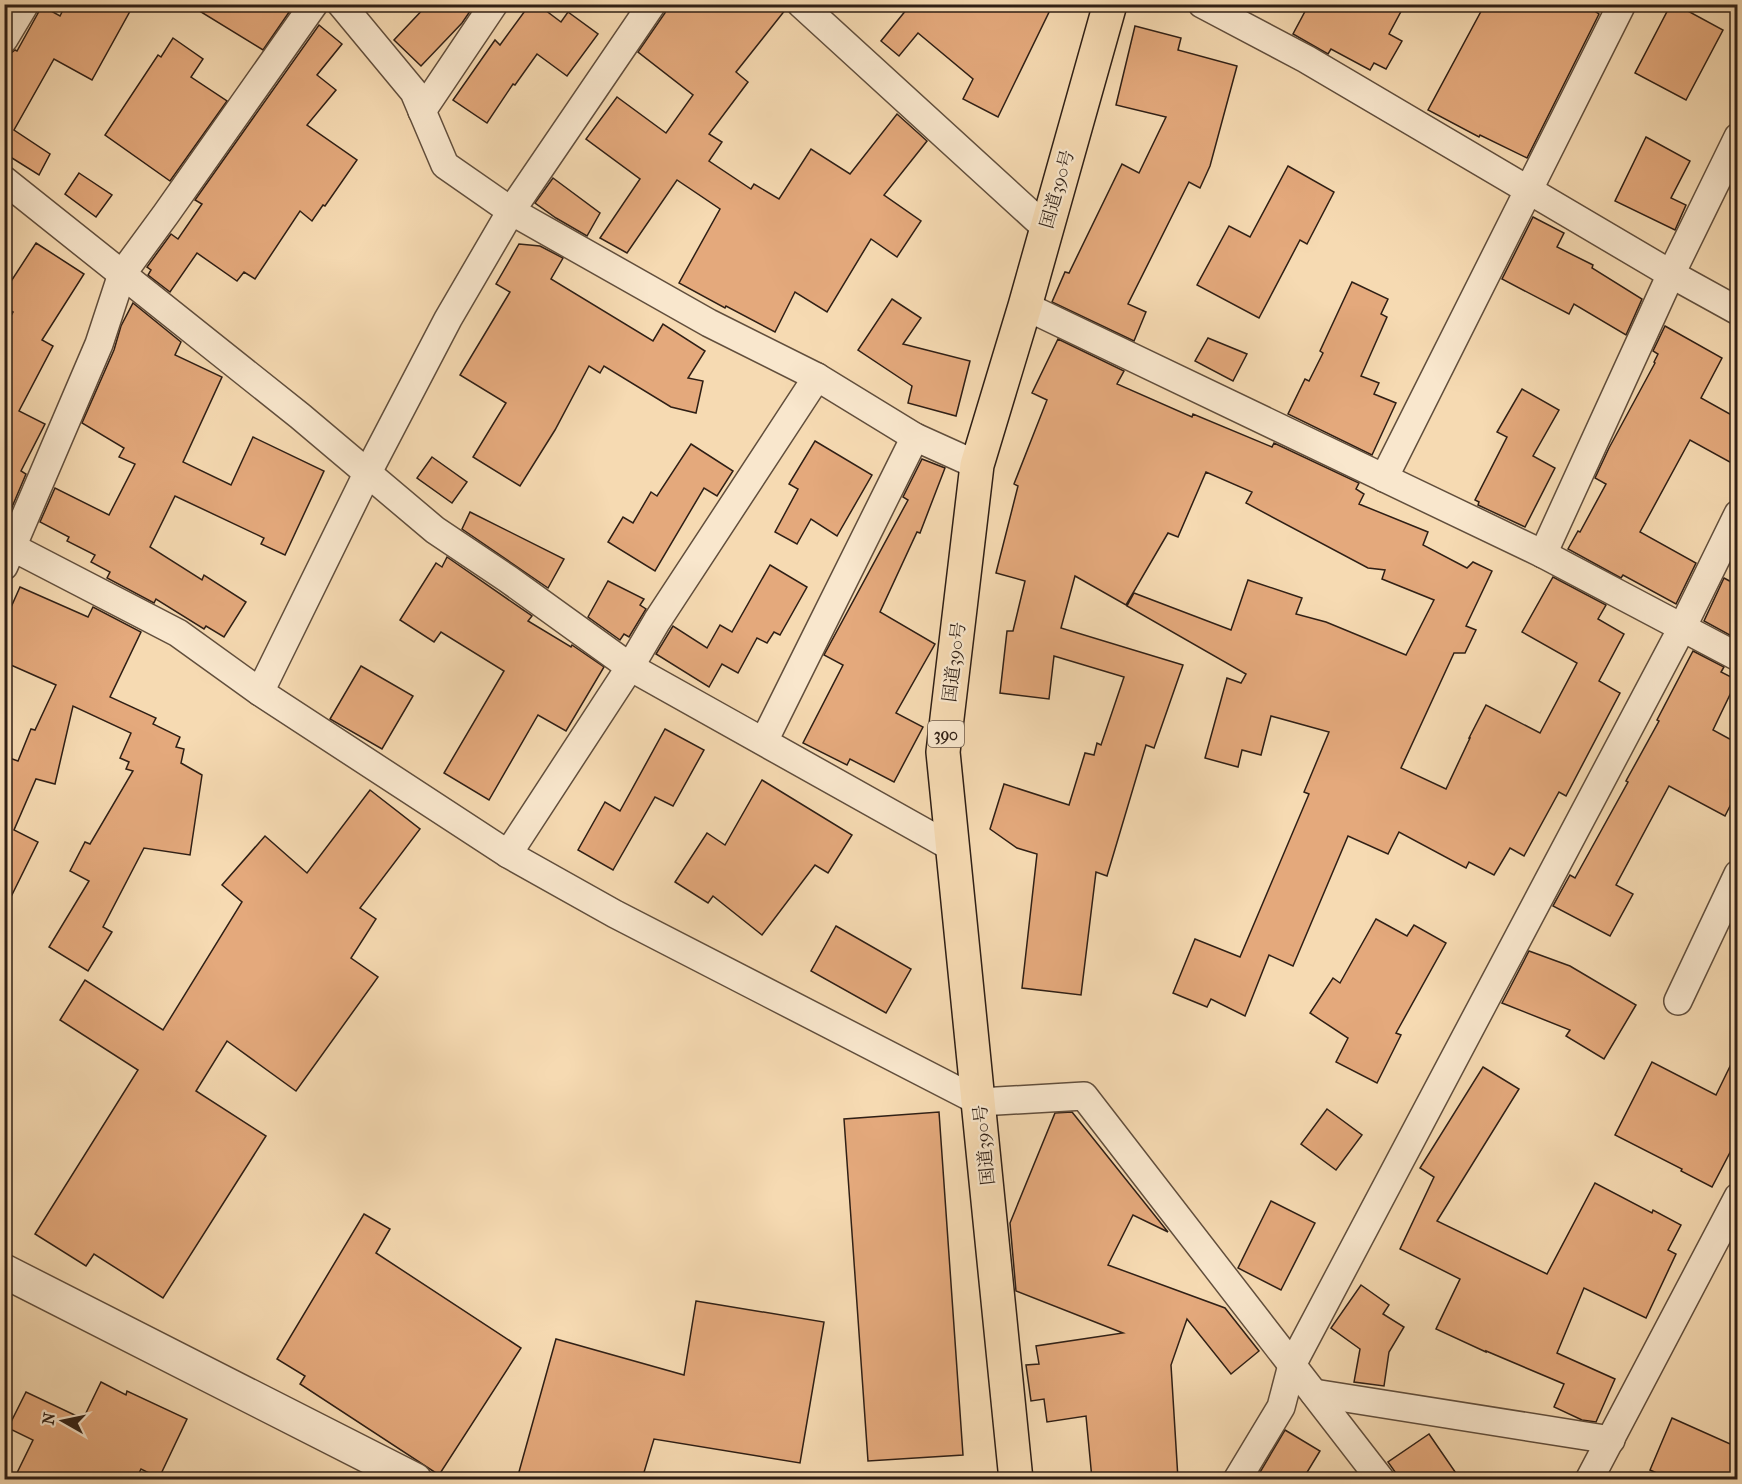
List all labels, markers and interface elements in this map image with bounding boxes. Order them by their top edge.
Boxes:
street label: 国道390号 [1036,147,1079,231]
street label: 国道390号 [939,621,970,703]
road number: 390 [928,721,964,747]
street label: 国道390号 [970,1104,999,1186]
north arrow [33,1391,93,1451]
text: N [38,1410,59,1426]

